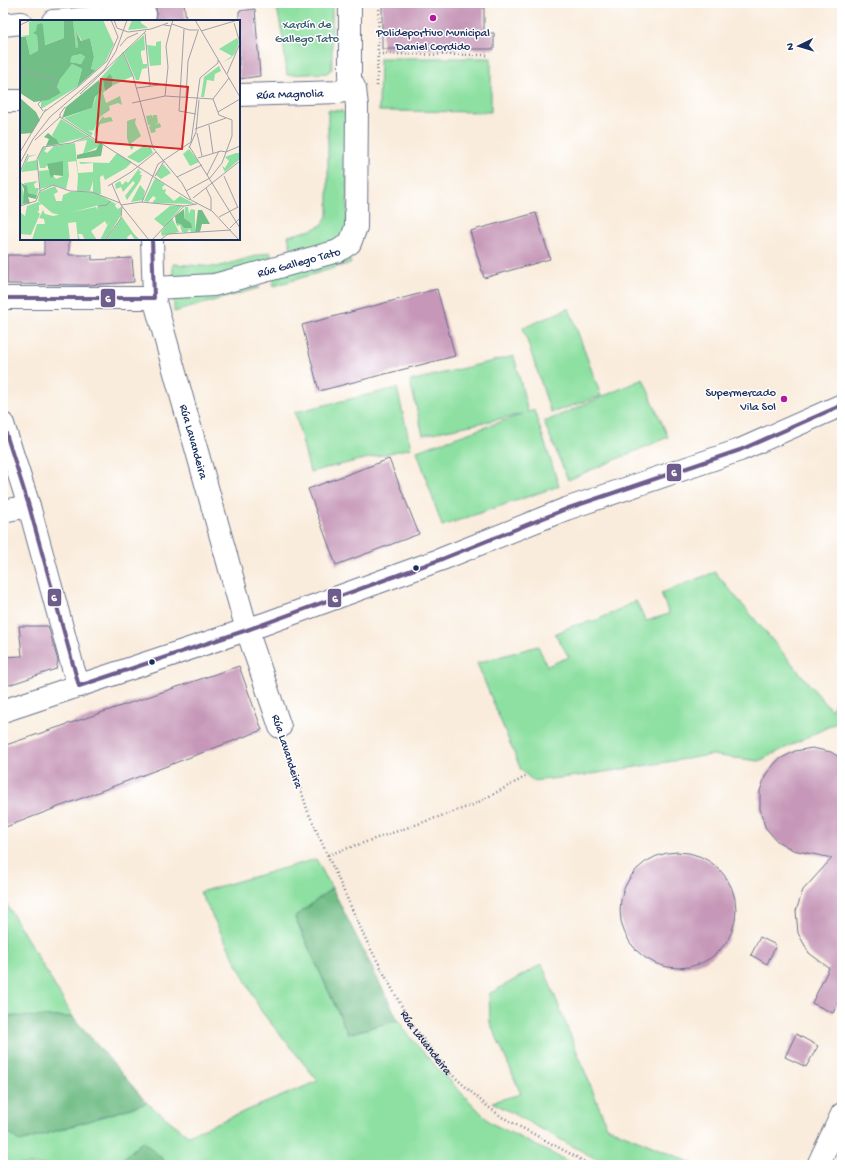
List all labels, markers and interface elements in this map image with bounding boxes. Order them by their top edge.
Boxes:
marker: Polideportivo Municipal Daniel Cordido [428,13,438,23]
park label: Xardín de Gallego Tato [275,19,339,47]
inset map [20,20,240,240]
north arrow [779,26,819,66]
place label: Polideportivo Municipal Daniel Cordido [375,27,490,55]
text: N [785,43,797,51]
street label: Rúa Magnolia [256,87,324,103]
street label: Rúa Gallego Tato [256,246,342,282]
line badge: 6 [100,288,116,308]
text: 6 [105,294,111,306]
place label: Supermercado Vila Sol [705,387,776,415]
marker: Supermercado Vila Sol [779,394,789,404]
street label: Rúa Lavandeira [175,403,209,481]
line badge: 6 [666,463,682,482]
text: 6 [671,468,677,480]
unlabelled marker [411,563,421,573]
line badge: 6 [47,588,62,607]
line badge: 6 [327,588,342,608]
text: 6 [51,593,57,605]
text: 6 [332,594,338,606]
unlabelled marker [147,657,157,667]
street label: Rúa Lavandeira [268,713,305,791]
street label: Rúa Lavandeira [396,1009,454,1079]

